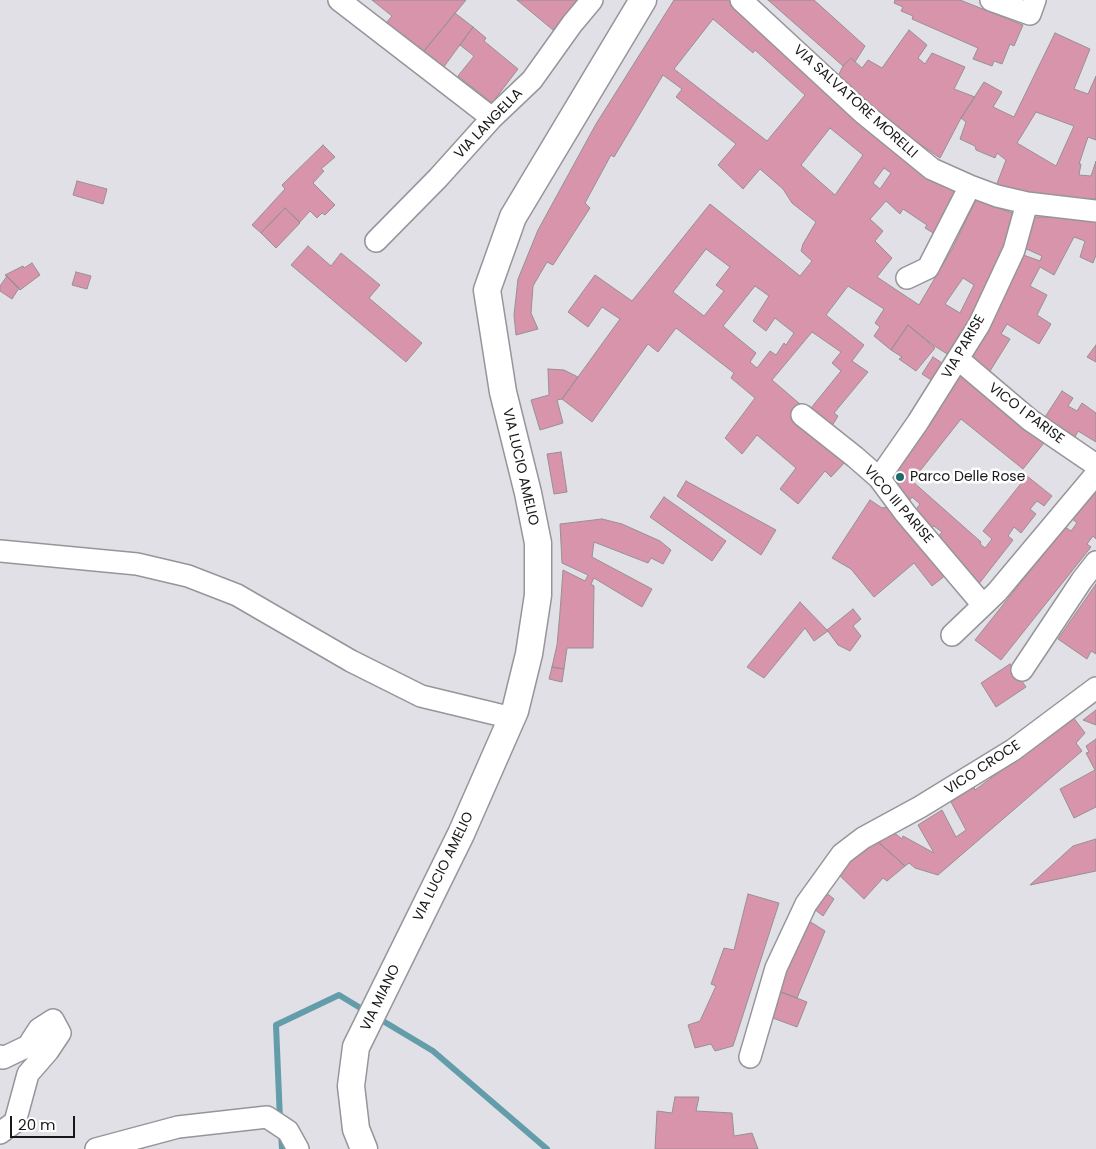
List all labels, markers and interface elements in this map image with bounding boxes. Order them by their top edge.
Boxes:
street label: VIA SALVATORE MORELLI [790,42,920,162]
street label: VIA LANGELLA [451,85,527,163]
street label: VIA PARISE [939,312,989,382]
street label: VICO I PARISE [985,380,1067,448]
street label: VIA LUCIO AMELIO [498,407,542,527]
street label: VICO III PARISE [860,463,936,547]
place label: Parco Delle Rose [910,469,1025,485]
marker: Parco Delle Rose [894,471,906,483]
street label: VICO CROCE [942,737,1024,799]
street label: VIA LUCIO AMELIO [410,810,478,924]
street label: VIA MIANO [358,962,404,1034]
scale bar [12,1106,78,1138]
text: 20 m [18,1114,56,1135]

